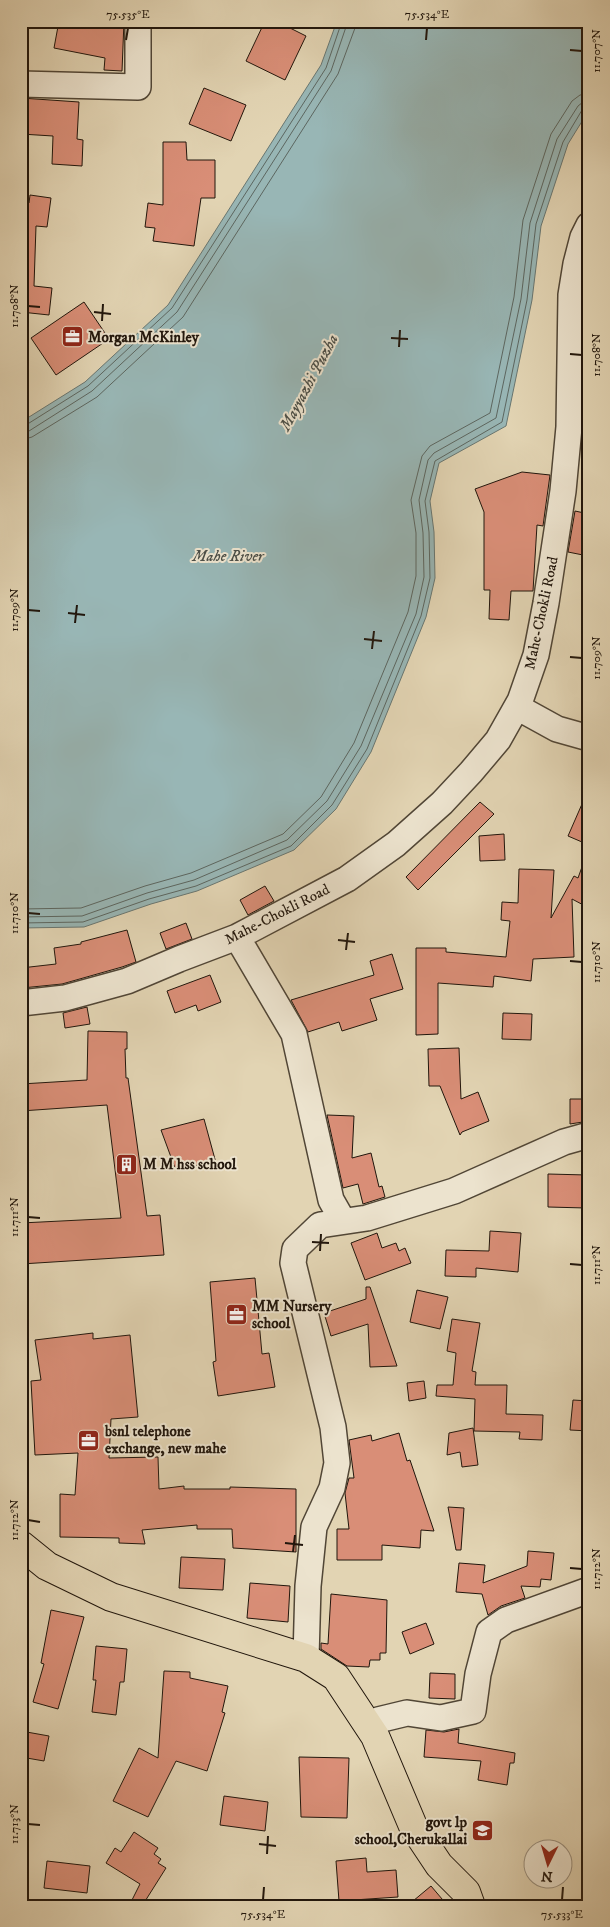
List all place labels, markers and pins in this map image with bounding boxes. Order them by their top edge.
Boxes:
office icon: Morgan McKinley [60,325,84,349]
place label: Morgan McKinley [88,328,200,347]
building icon: M M hss school [115,1152,139,1176]
place label: M M hss school [143,1155,237,1174]
place label: MM Nursery school [252,1297,332,1333]
office icon: MM Nursery school [224,1303,248,1327]
place label: bsnl telephone exchange, new mahe [104,1422,227,1458]
office icon: bsnl telephone exchange, new mahe [77,1428,101,1452]
place label: govt lp school,Cherukallai [355,1813,467,1849]
school or university icon: govt lp school,Cherukallai [471,1819,495,1843]

